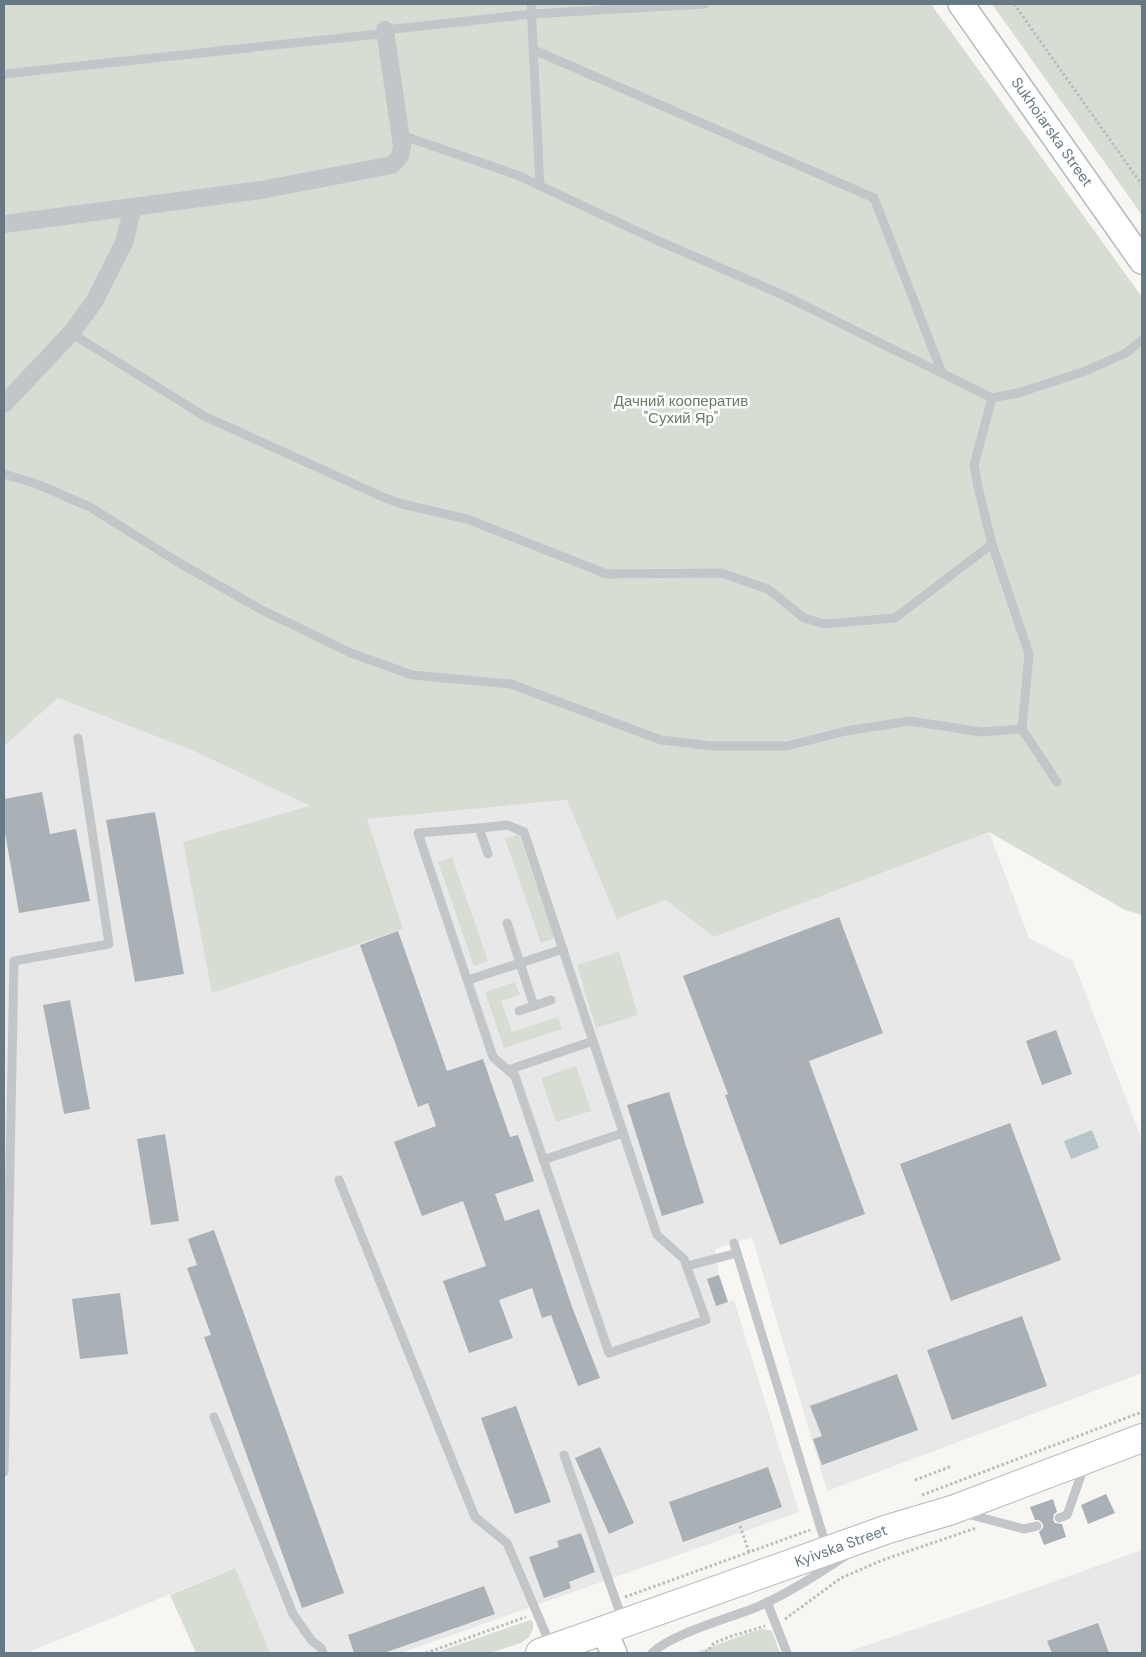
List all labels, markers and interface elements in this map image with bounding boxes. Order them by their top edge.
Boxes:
street label: Sukhoiarska Street [1007,73,1097,191]
park label: Дачний кооператив "Сухий Яр" [614,391,748,428]
street label: Kyivska Street [792,1520,890,1572]

